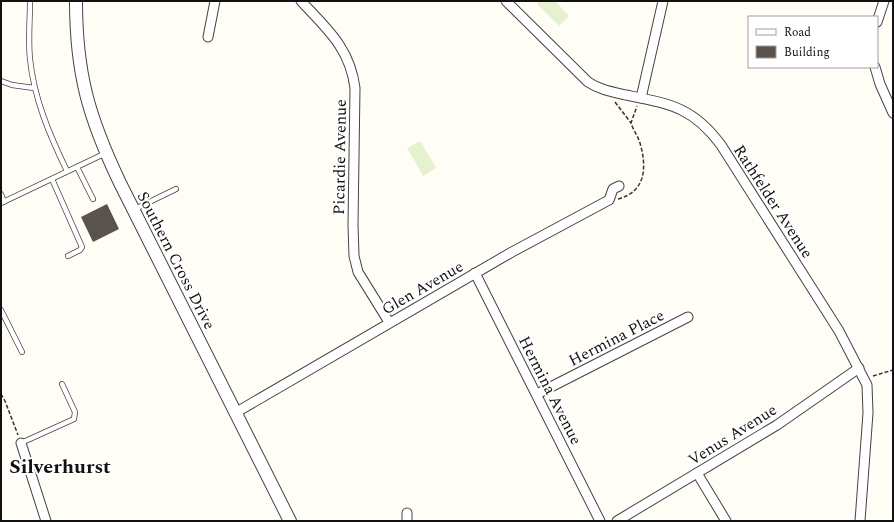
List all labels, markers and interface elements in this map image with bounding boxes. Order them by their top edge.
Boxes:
legend [748,16,878,68]
text: Road [784,23,811,42]
text: Building [784,43,830,62]
street label: Picardie Avenue [327,99,353,215]
street label: Rathfelder Avenue [727,140,819,263]
street label: Southern Cross Drive [131,187,221,334]
street label: Glen Avenue [377,255,468,321]
street label: Hermina Place [564,303,669,372]
street label: Hermina Avenue [512,332,588,449]
street label: Venus Avenue [683,398,782,472]
district label: Silverhurst [9,452,111,482]

